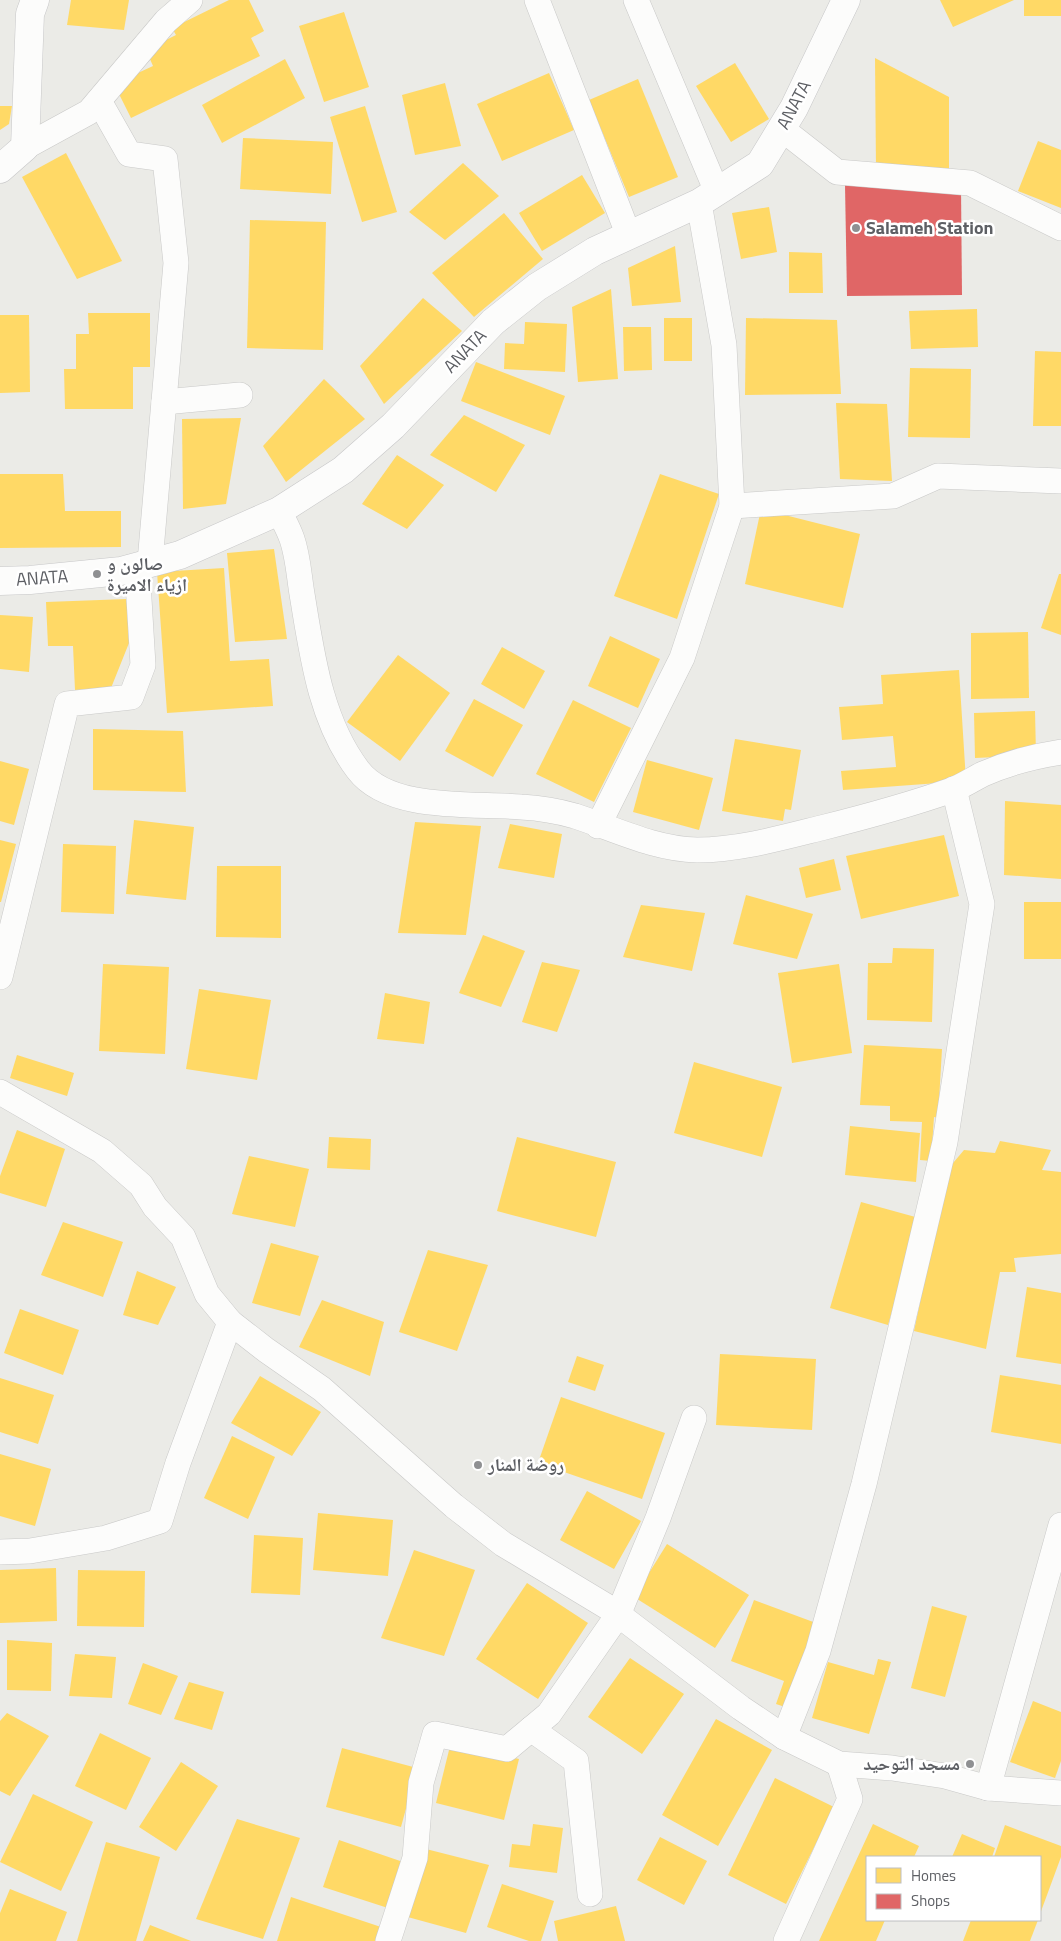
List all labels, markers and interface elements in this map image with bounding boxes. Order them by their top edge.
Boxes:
street label: ANATA [769,75,818,134]
place label: Salameh Station [866,214,993,241]
marker: Salameh Station [850,222,862,234]
street label: ANATA [437,322,493,379]
place label: صالون و ازياء الاميرة [107,550,187,598]
street label: ANATA [15,562,69,593]
marker: صالون و ازياء الاميرة [91,568,103,580]
place label: روضة المنار [487,1451,564,1478]
marker: روضة المنار [472,1459,484,1471]
place label: مسجد التوحيد [863,1750,960,1777]
marker: مسجد التوحيد [964,1758,976,1770]
legend [866,1856,1041,1921]
text: Homes [911,1864,956,1887]
text: Shops [911,1889,950,1912]

